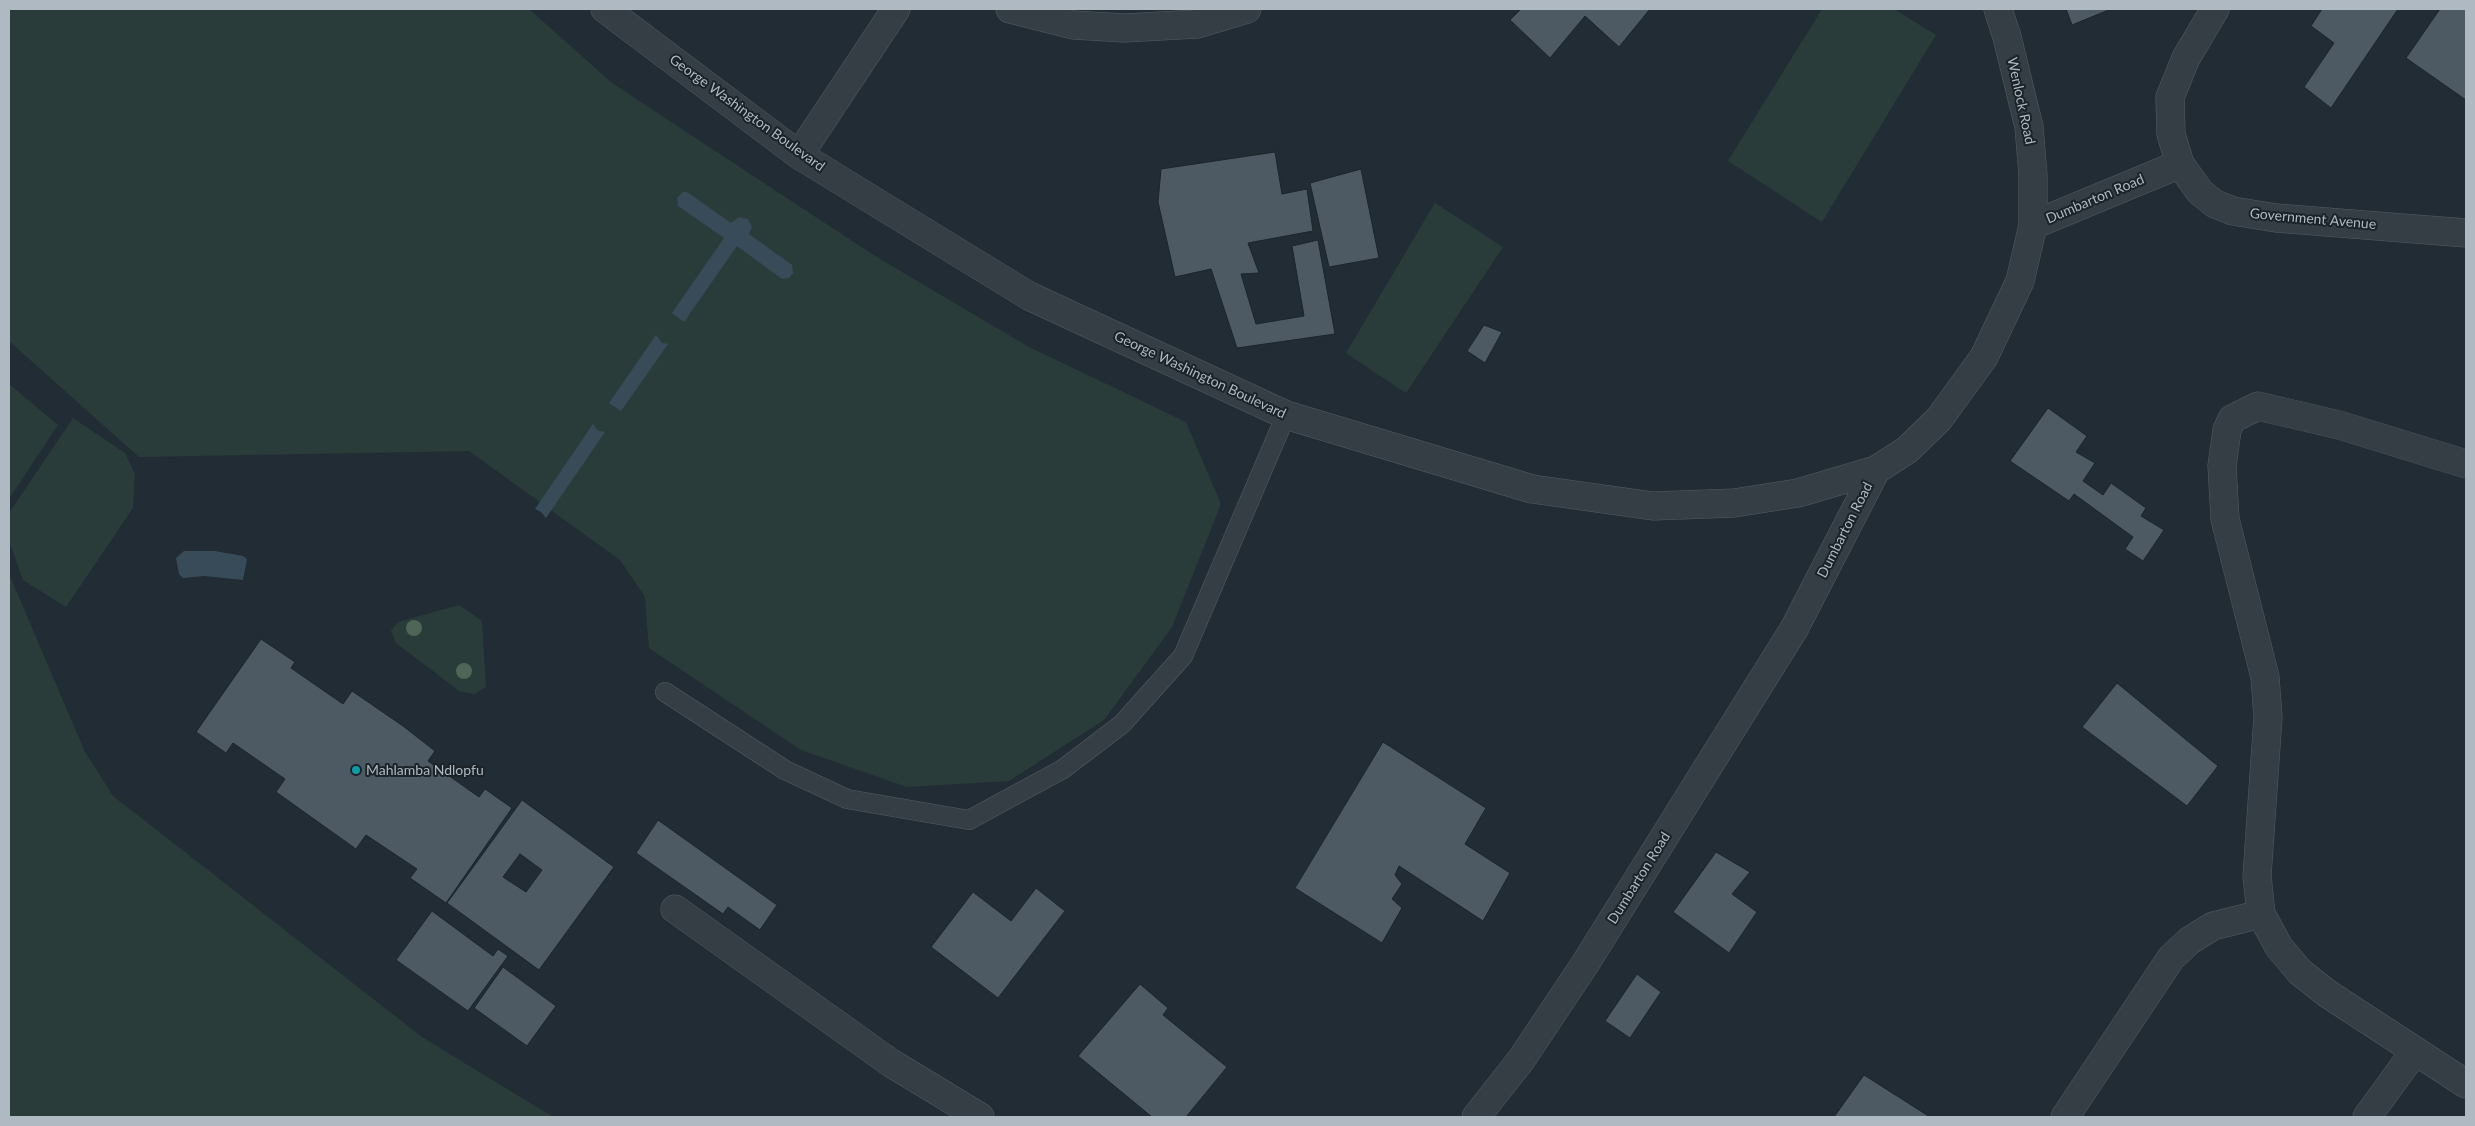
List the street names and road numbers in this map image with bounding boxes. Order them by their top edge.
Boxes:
street label: George Washington Boulevard [666,51,828,175]
street label: Wenlock Road [2004,56,2038,146]
street label: Dumbarton Road [2043,171,2147,227]
street label: Government Avenue [2249,205,2377,233]
street label: George Washington Boulevard [1111,328,1289,422]
street label: Dumbarton Road [1814,479,1876,581]
street label: Dumbarton Road [1604,829,1674,927]

